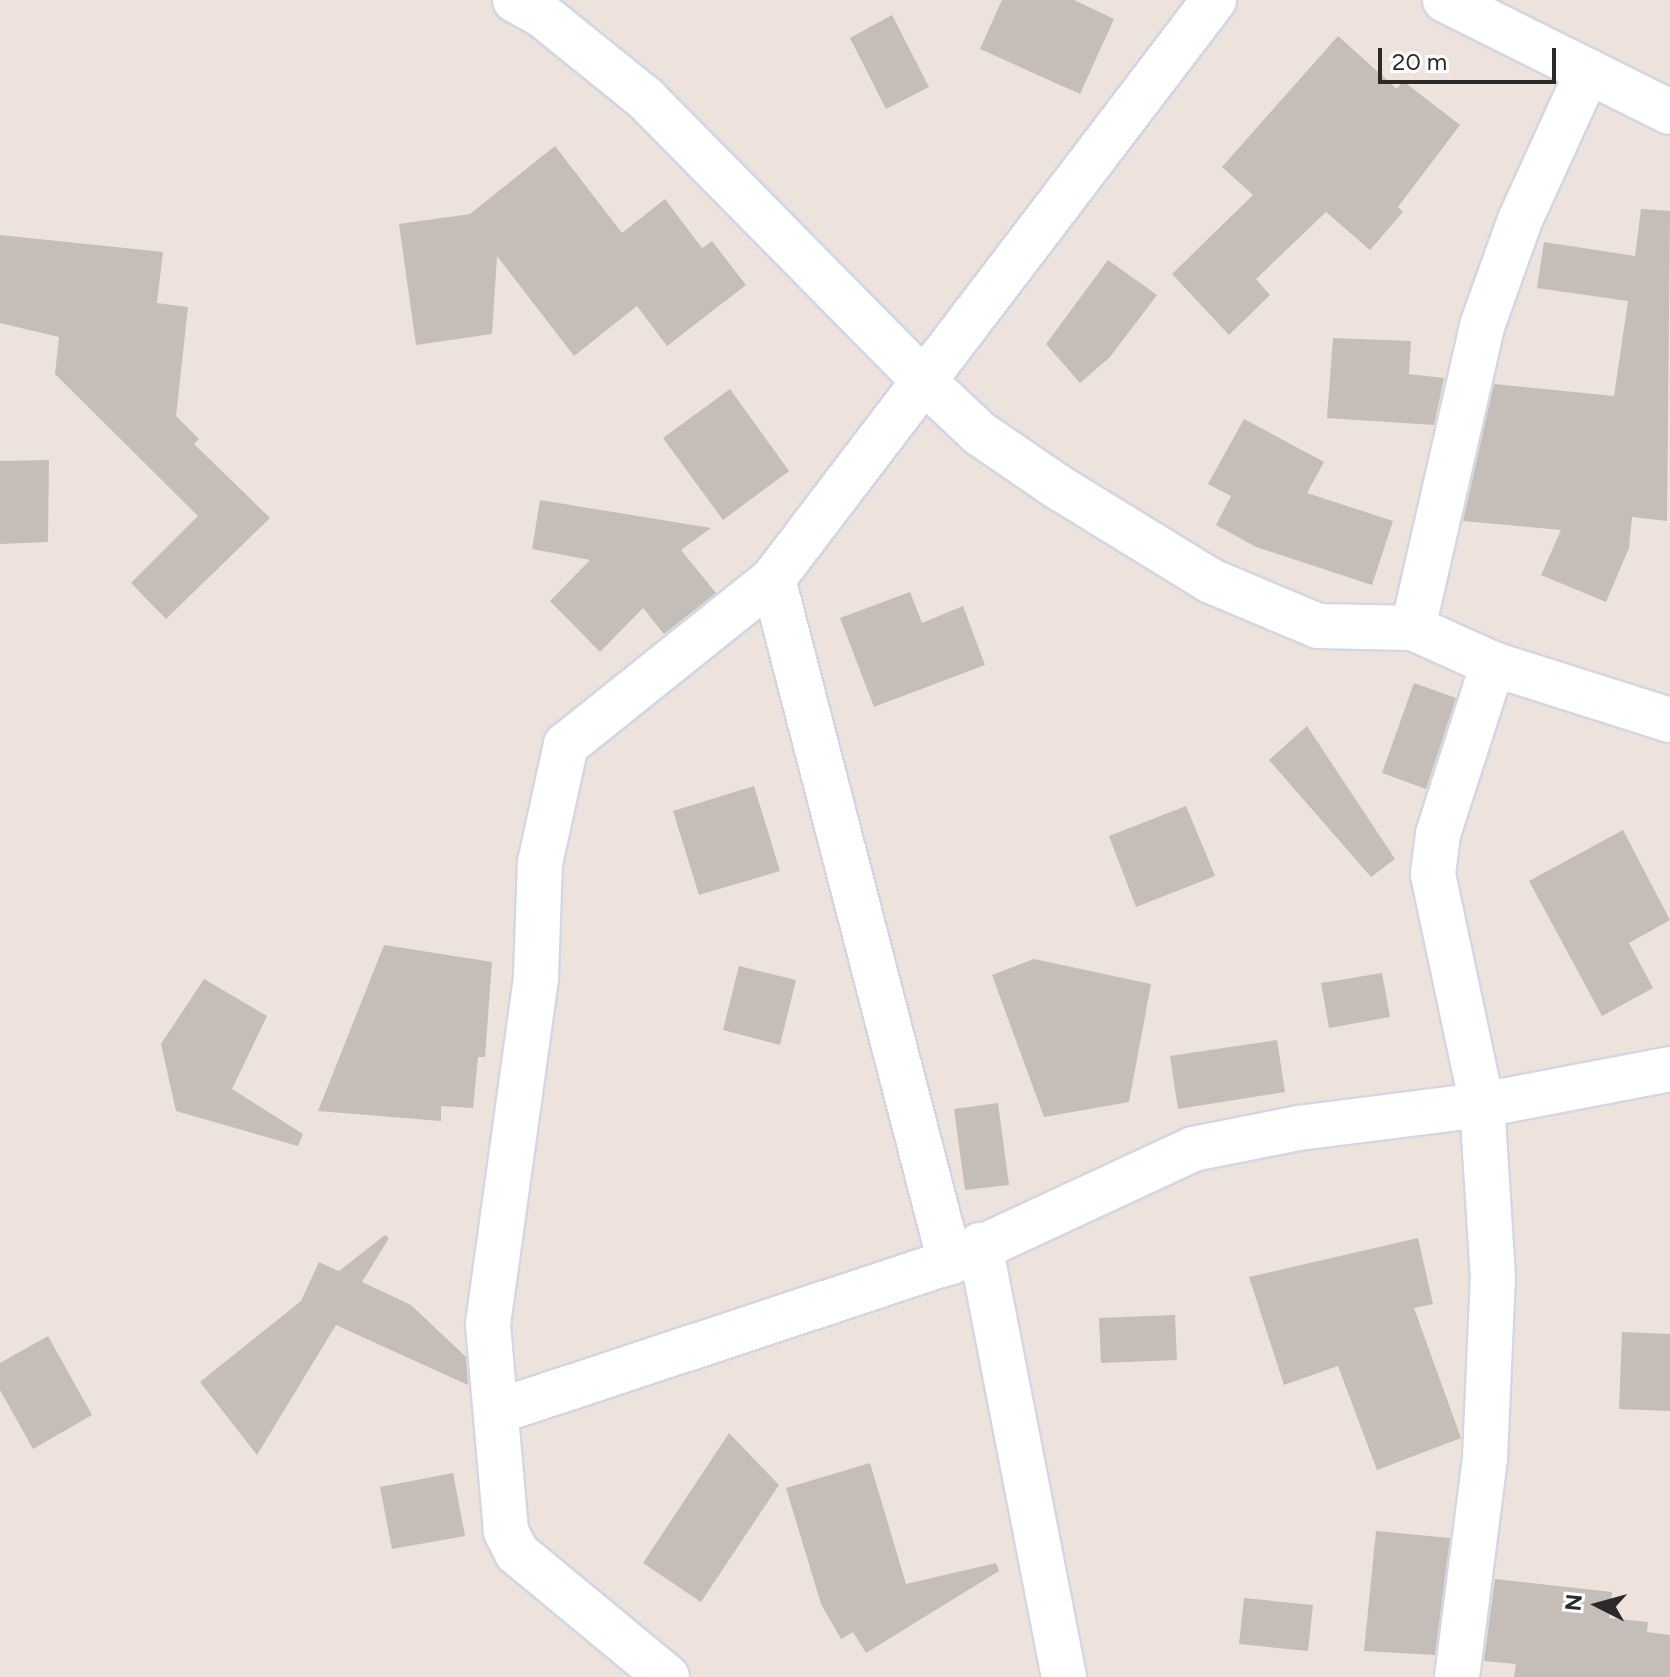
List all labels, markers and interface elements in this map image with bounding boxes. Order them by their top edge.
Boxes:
scale bar [1382,32,1560,82]
text: 20 m [1392,47,1447,76]
north arrow [1558,1565,1638,1645]
text: N [1559,1593,1588,1612]

